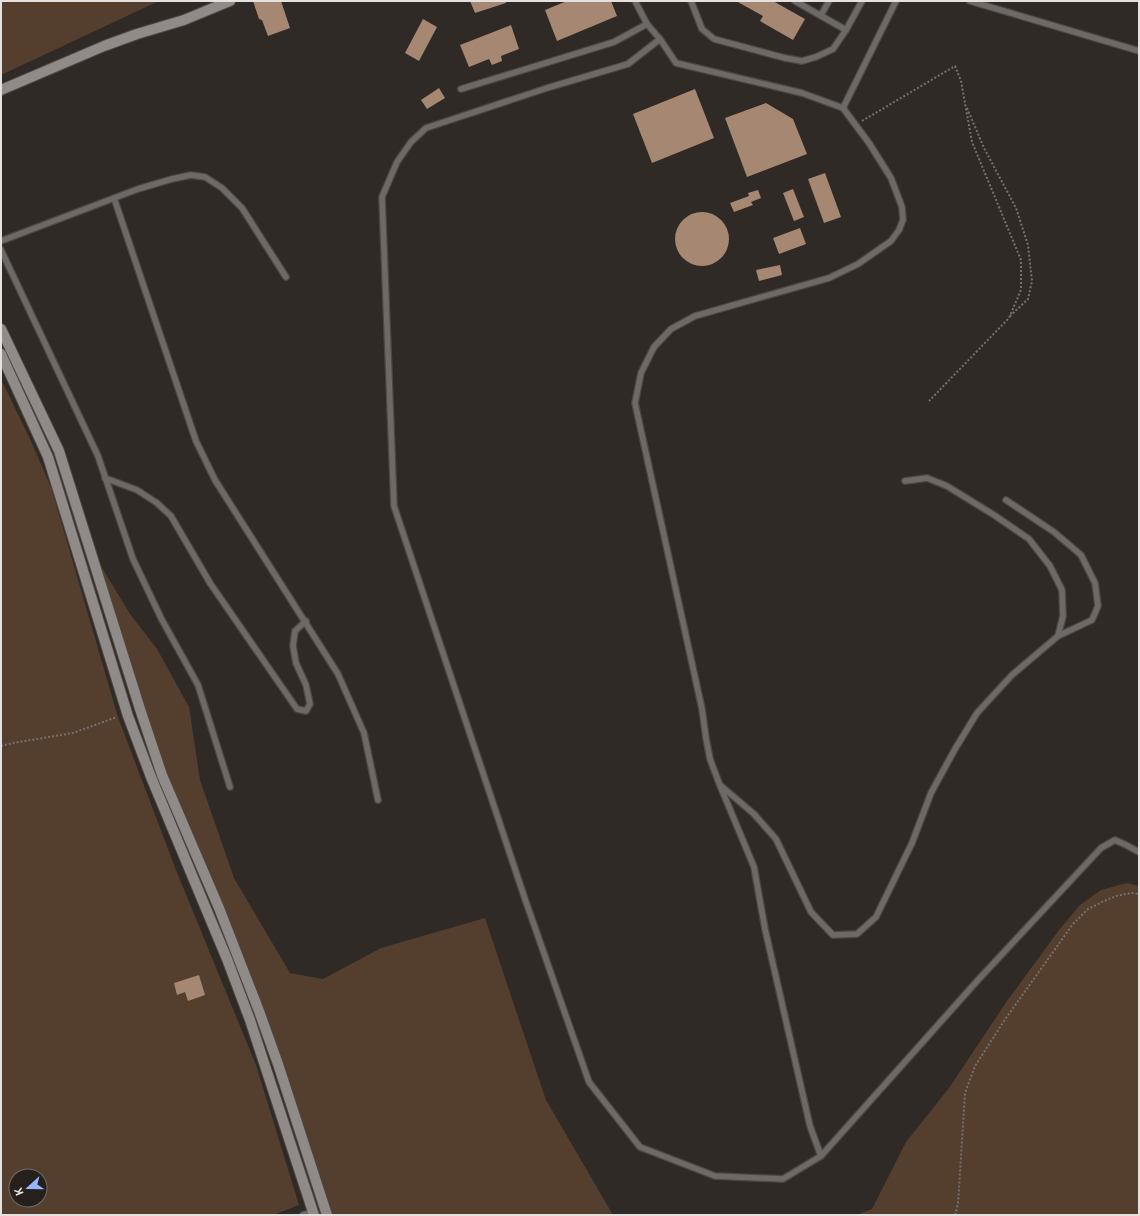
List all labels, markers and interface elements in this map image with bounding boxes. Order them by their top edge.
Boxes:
north arrow [8,1168,48,1208]
text: K [11,1185,26,1197]

